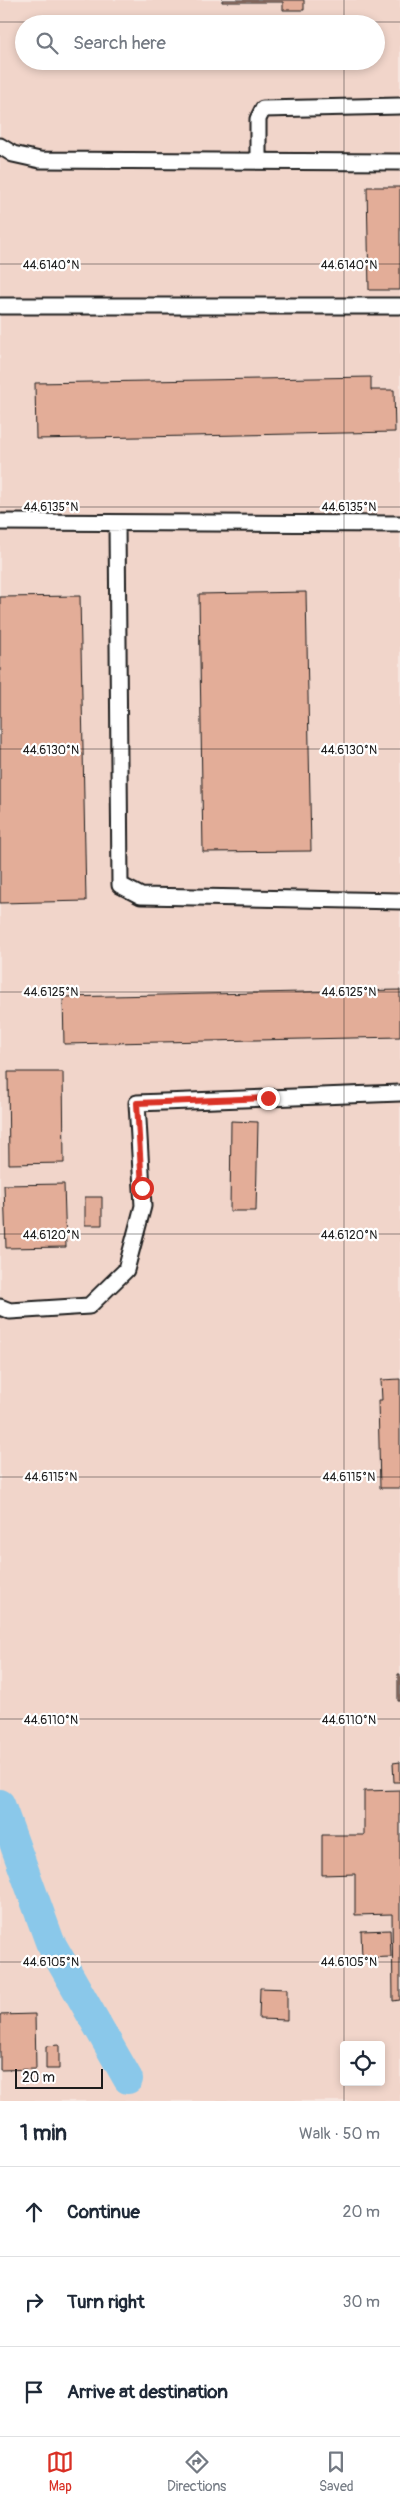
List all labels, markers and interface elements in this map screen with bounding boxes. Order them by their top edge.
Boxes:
search box [15,15,385,70]
icon: search [33,29,61,57]
text: Search here [73,31,166,55]
text: 44.6140°N [23,258,79,273]
text: 44.6140°N [321,258,377,273]
text: 44.6135°N [24,500,78,515]
text: 44.6135°N [322,500,376,515]
text: 44.6130°N [23,743,79,758]
text: 44.6130°N [321,743,377,758]
text: 44.6125°N [24,985,78,1000]
text: 44.6125°N [322,985,376,1000]
route end [257,1087,280,1110]
route start [131,1177,154,1200]
text: 44.6120°N [23,1228,79,1243]
text: 44.6120°N [321,1228,377,1243]
text: 44.6115°N [25,1470,77,1485]
text: 44.6115°N [323,1470,375,1485]
text: 44.6110°N [24,1713,78,1728]
text: 44.6110°N [322,1713,376,1728]
text: 44.6105°N [23,1955,79,1970]
text: 44.6105°N [321,1955,377,1970]
map controls [340,2041,385,2086]
button: locate [340,2041,385,2086]
scale bar [15,2066,102,2089]
text: 20 m [22,2069,55,2086]
text: 1 min [20,2120,67,2147]
text: Walk · 50 m [299,2124,380,2144]
icon: ahead [20,2198,48,2226]
text: Continue [67,2200,140,2224]
text: 20 m [342,2202,380,2222]
icon: right [20,2288,48,2316]
text: Turn right [67,2290,145,2314]
text: 30 m [342,2292,380,2312]
icon: arrive [20,2378,48,2406]
text: Arrive at destination [67,2380,228,2404]
tab: Map [46,2448,74,2495]
tab: Directions [167,2448,226,2495]
tab: Saved [319,2448,354,2495]

